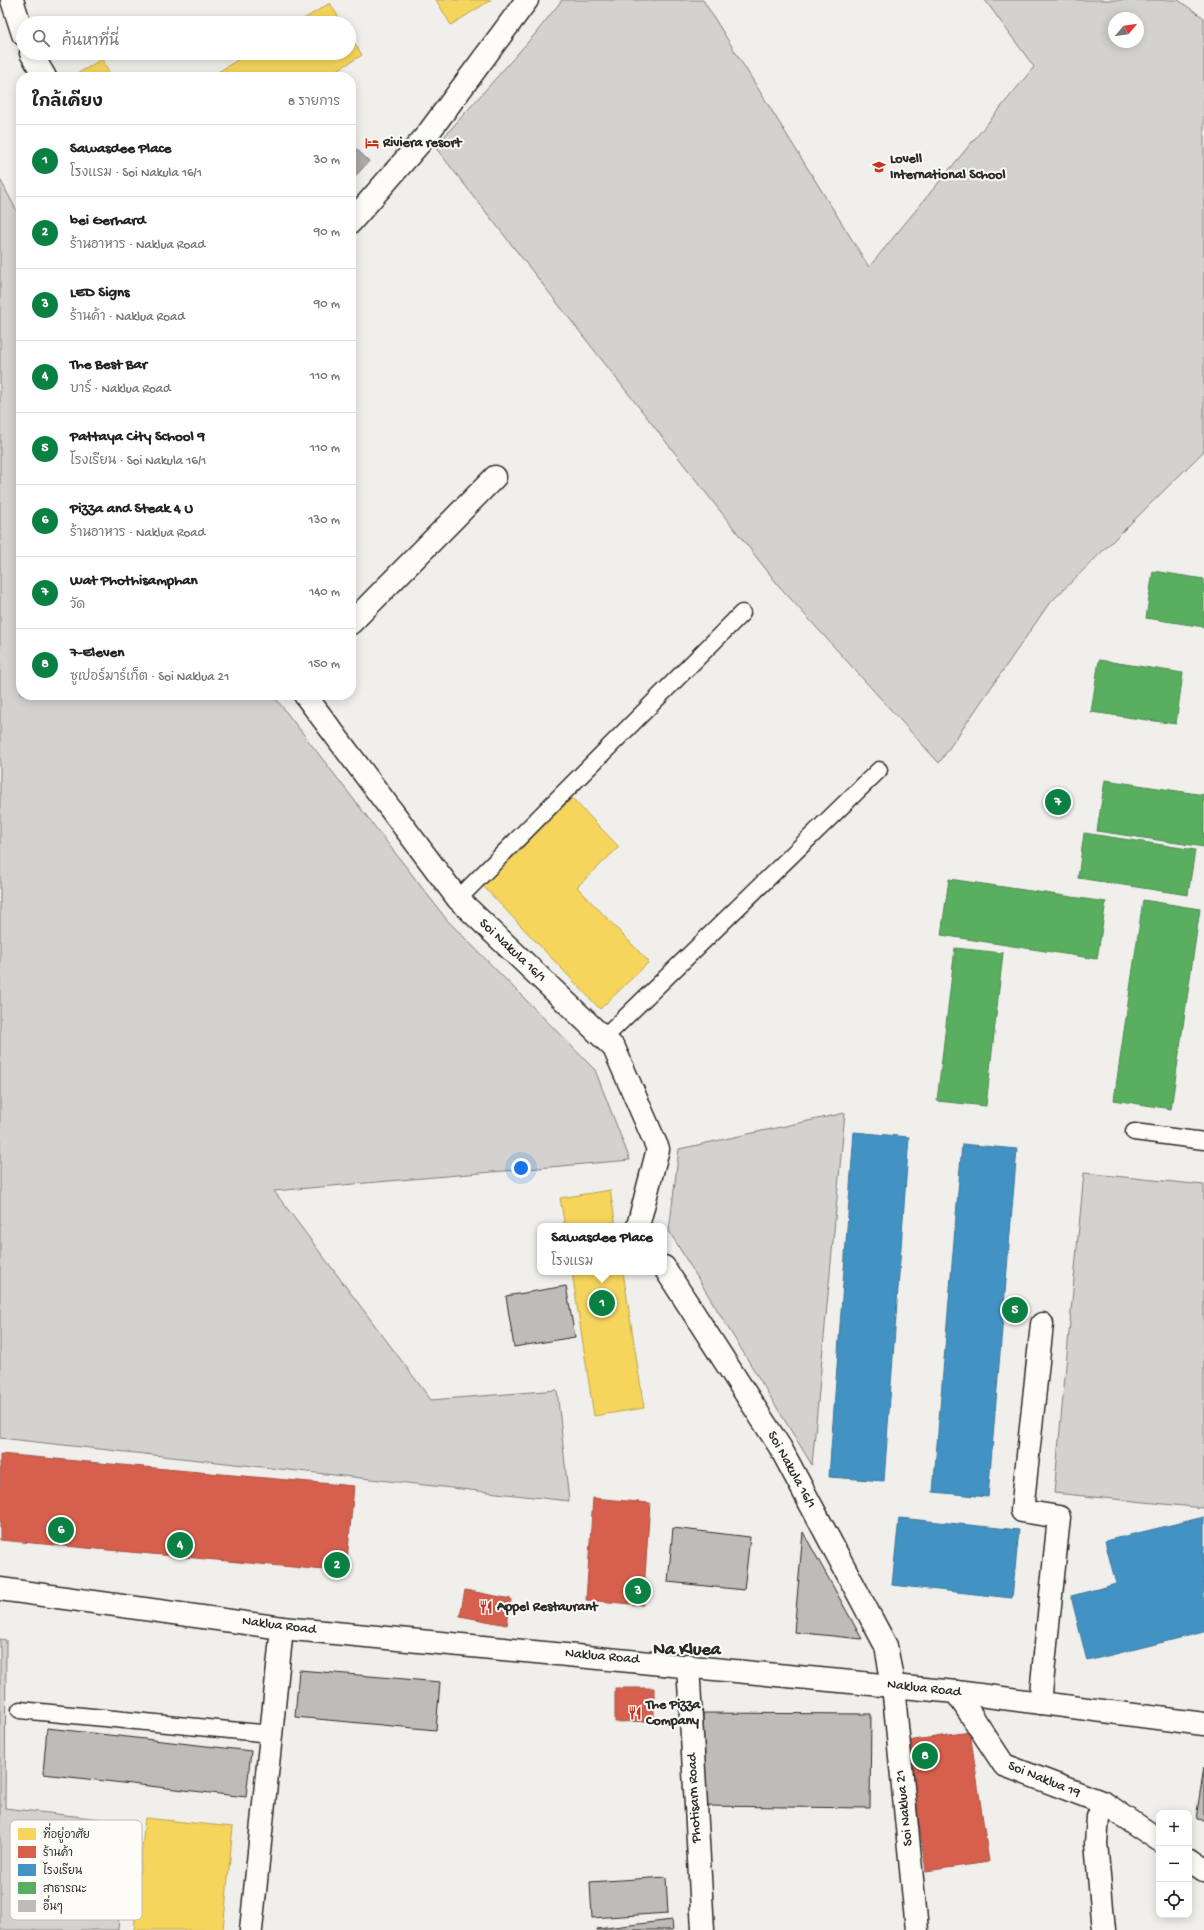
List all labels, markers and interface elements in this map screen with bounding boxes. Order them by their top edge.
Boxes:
north arrow [1108,12,1144,48]
search box [16,16,356,60]
icon: search [30,27,52,49]
text: ค้นหาที่นี่ [62,33,119,51]
text: ใกล้เคียง [32,93,103,113]
text: 8 รายการ [288,95,340,110]
hotel icon: Riviera resort [364,135,380,151]
place label: Riviera resort [382,135,462,152]
text: Sawasdee Place [70,140,171,158]
place label: Lovell International School [890,151,1006,184]
text: 1 [42,153,48,168]
text: 30 m [314,153,340,168]
school or university icon: Lovell International School [871,159,887,175]
text: โรงแรม · Soi Nakula 16/1 [70,166,202,181]
text: bei Gerhard [70,212,145,230]
text: 2 [42,225,48,240]
text: 90 m [314,225,340,240]
text: ร้านอาหาร · Naklua Road [70,238,205,253]
text: LED Signs [70,284,130,302]
text: 3 [42,297,48,312]
text: 90 m [314,297,340,312]
text: ร้านค้า · Naklua Road [70,310,185,325]
text: The Best Bar [70,356,147,374]
text: 4 [42,369,48,384]
text: 110 m [310,369,340,384]
text: บาร์ · Naklua Road [70,382,171,397]
text: Pattaya City School 9 [70,428,205,446]
text: 5 [42,441,48,456]
text: 110 m [310,441,340,456]
text: โรงเรียน · Soi Nakula 16/1 [70,454,206,469]
text: Pizza and Steak 4 U [70,500,193,518]
text: 6 [42,513,48,528]
text: 130 m [308,513,340,528]
text: ร้านอาหาร · Naklua Road [70,526,205,541]
text: Wat Phothisamphan [70,572,198,590]
text: 7 [42,585,48,600]
text: 140 m [309,585,340,600]
text: วัด [70,598,85,613]
text: 7-Eleven [70,644,124,662]
text: 8 [41,657,49,672]
text: 150 m [308,657,340,672]
text: ซูเปอร์มาร์เก็ต · Soi Naklua 21 [70,670,229,685]
pin: 7 [1045,787,1071,817]
street label: Soi Nakula 16/1 [475,916,549,986]
your location [511,1158,531,1178]
popup [537,1223,667,1275]
text: Sawasdee Place [551,1229,653,1247]
text: โรงแรม [551,1255,593,1270]
pin: 1 [589,1288,615,1318]
pin: 5 [1002,1295,1028,1325]
street label: Soi Nakula 16/1 [763,1428,819,1512]
pin: 6 [48,1515,74,1545]
pin: 4 [167,1530,193,1560]
pin: 2 [324,1550,350,1580]
pin: 3 [625,1576,651,1606]
restaurant icon: Appel Restaurant [478,1599,494,1615]
place label: Appel Restaurant [496,1599,599,1616]
street label: Naklua Road [241,1613,319,1639]
district label: Na Kluea [653,1640,722,1661]
street label: Naklua Road [564,1645,642,1669]
street label: Naklua Road [886,1677,964,1702]
place label: The Pizza Company [645,1697,702,1730]
restaurant icon: The Pizza Company [627,1705,643,1721]
pin: 8 [912,1741,938,1771]
street label: Photisarn Road [684,1751,706,1844]
street label: Soi Naklua 19 [1005,1758,1083,1802]
street label: Soi Naklua 21 [893,1769,917,1847]
map controls [1156,1810,1192,1918]
button: + [1156,1810,1192,1846]
legend [10,1820,142,1920]
text: ที่อยู่อาศัย [43,1823,90,1843]
text: ร้านค้า [43,1845,73,1860]
button: − [1156,1846,1192,1882]
text: โรงเรียน [43,1862,83,1878]
button: locate [1156,1882,1192,1918]
text: สาธารณะ [43,1884,87,1896]
text: อื่นๆ [43,1895,63,1914]

